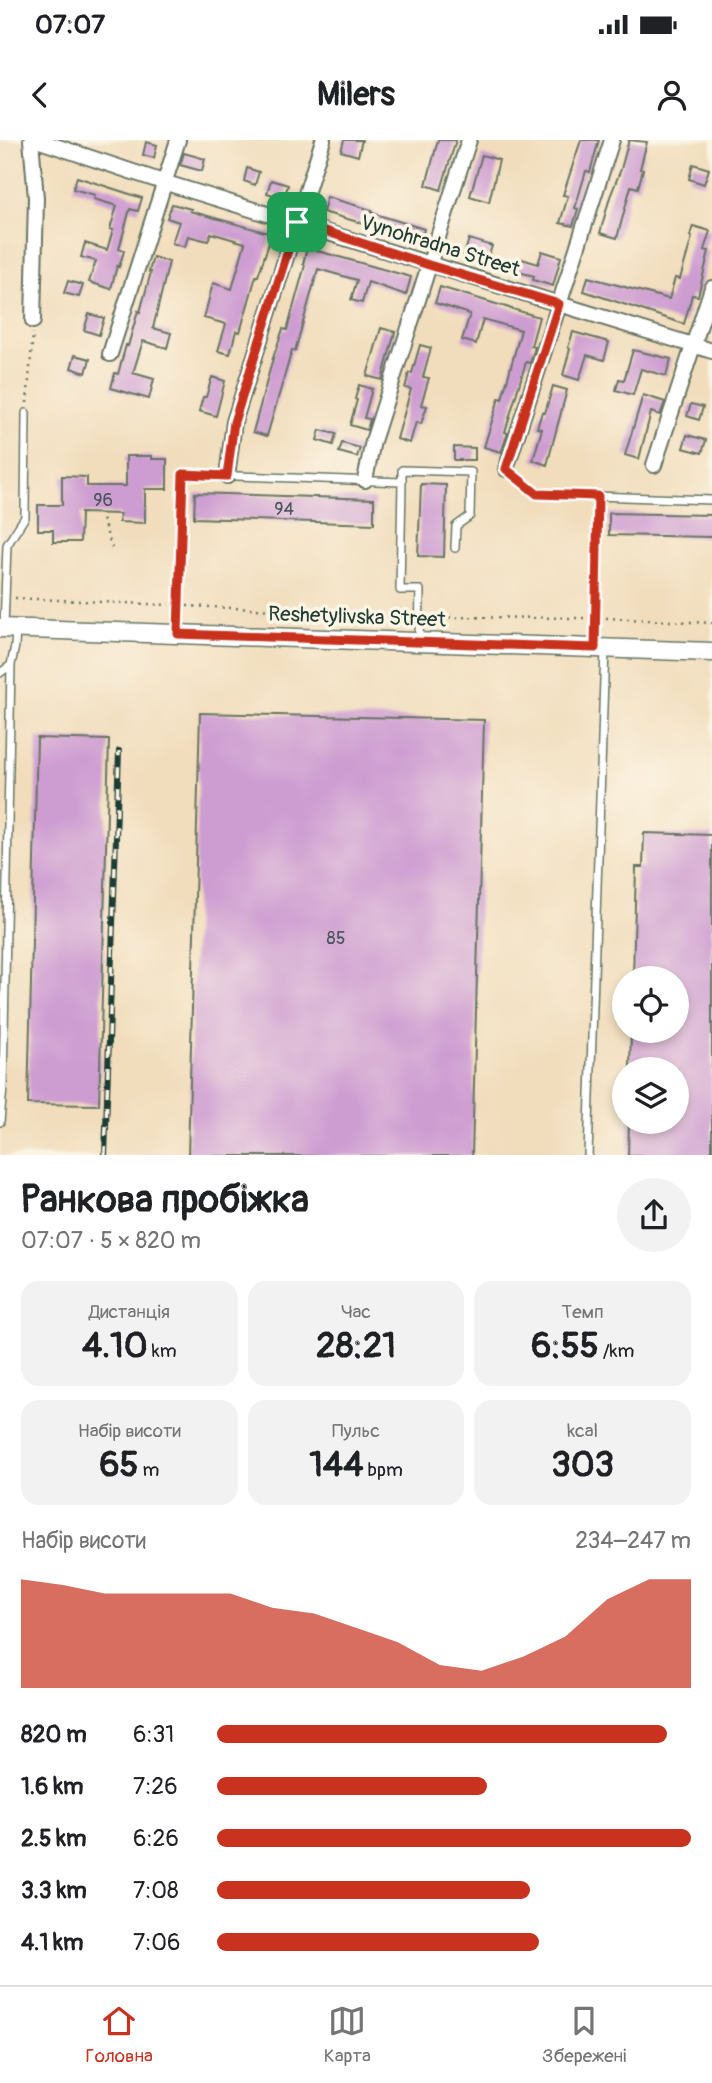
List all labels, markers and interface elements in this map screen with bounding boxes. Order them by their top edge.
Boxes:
text: 07:07 [35,9,105,41]
text: Milers [317,75,395,115]
icon: back [21,76,59,114]
icon: person [653,76,691,114]
pin [267,192,327,252]
icon: arrive [278,203,316,241]
street label: Vynohradna Street [357,209,524,283]
house number: 96 [93,489,113,512]
house number: 94 [274,498,294,521]
street label: Reshetylivska Street [268,600,447,634]
house number: 85 [327,927,345,950]
map controls [612,966,689,1134]
button: locate [612,966,689,1043]
button: layers [612,1057,689,1134]
text: Ранкова пробіжка [21,1176,309,1224]
button: share [617,1178,691,1252]
text: 07:07 · 5 × 820 m [21,1226,201,1255]
text: Дистанція [89,1300,170,1324]
text: Час [341,1300,371,1324]
text: Темп [562,1300,604,1324]
text: 4.10 [82,1324,148,1368]
text: 28:21 [316,1324,396,1368]
text: 6:55 [531,1324,599,1368]
text: km [148,1339,177,1363]
text: /km [599,1339,634,1363]
text: Набір висоти [78,1419,181,1443]
text: Пульс [332,1419,380,1443]
text: kcal [567,1419,598,1443]
text: 65 [99,1443,139,1487]
text: 144 [309,1443,363,1487]
text: 303 [551,1443,614,1487]
text: m [139,1458,160,1482]
text: bpm [363,1458,403,1482]
text: Набір висоти [21,1526,146,1555]
text: 234–247 m [575,1526,691,1555]
text: 820 m [21,1720,87,1749]
text: 6:31 [133,1720,174,1749]
text: 1.6 km [21,1772,83,1801]
text: 7:26 [133,1772,178,1801]
text: 2.5 km [21,1824,86,1853]
text: 6:26 [133,1824,179,1853]
text: 3.3 km [21,1876,87,1905]
text: 7:08 [133,1876,179,1905]
text: 4.1 km [21,1928,83,1957]
text: 7:06 [133,1928,180,1957]
tab: Головна [86,2002,153,2068]
tab: Карта [324,2002,371,2068]
tab: Збережені [542,2002,626,2068]

